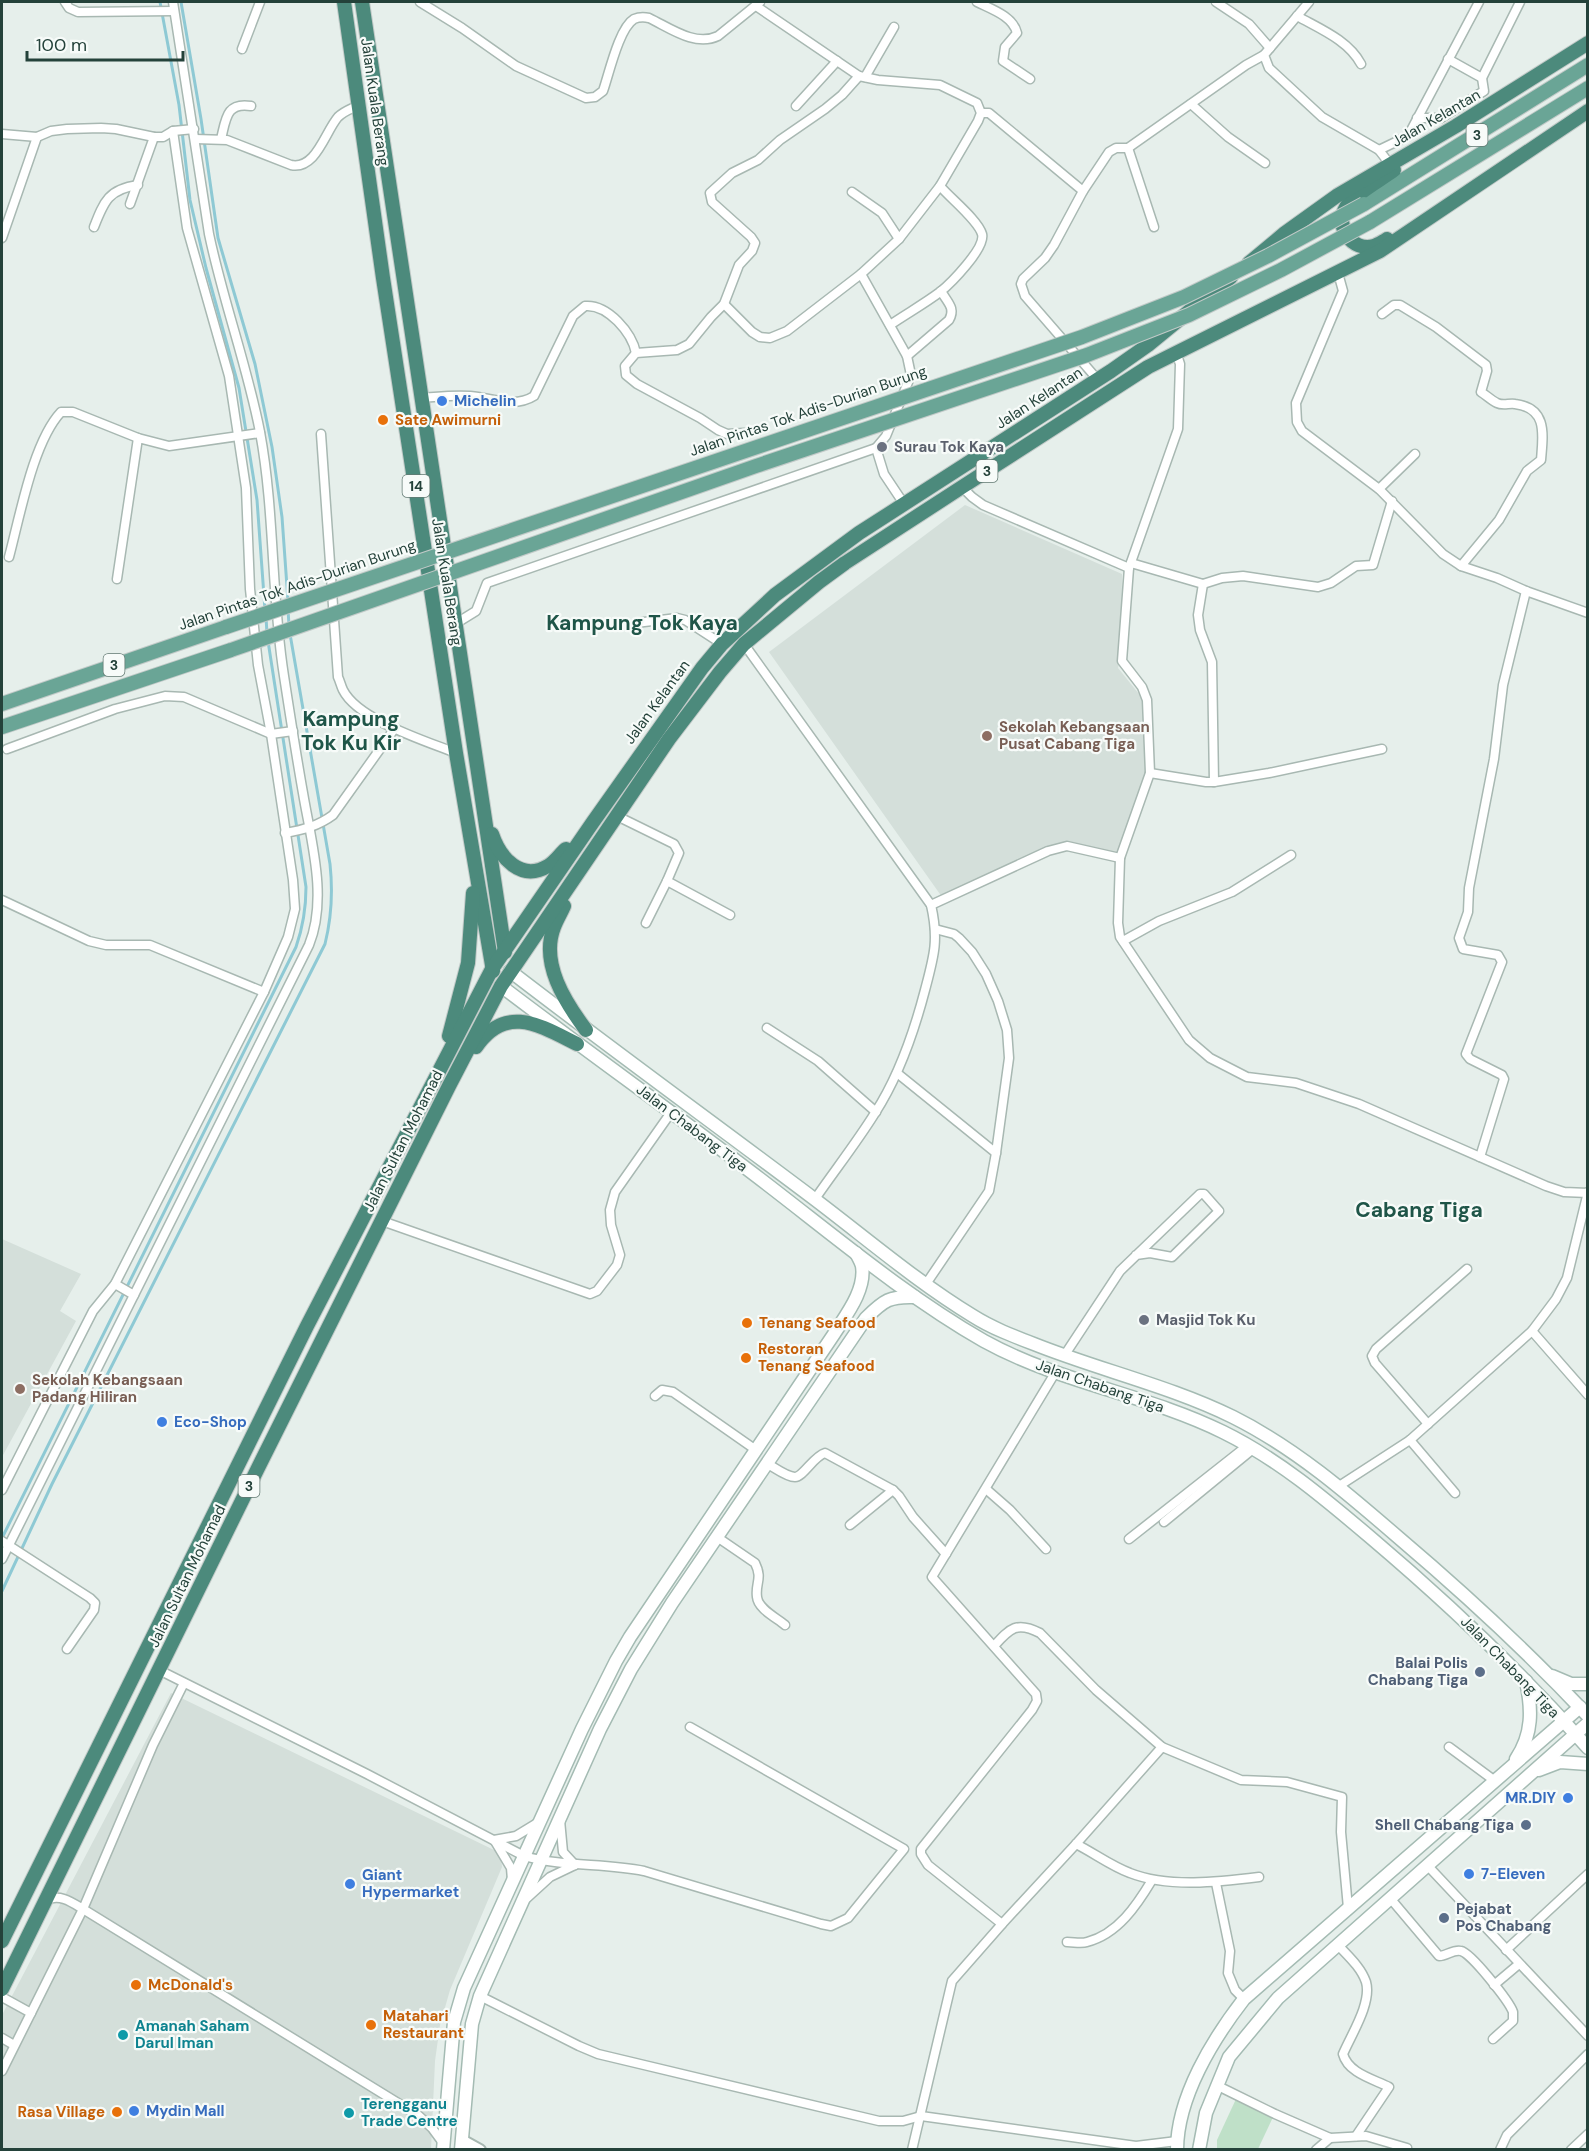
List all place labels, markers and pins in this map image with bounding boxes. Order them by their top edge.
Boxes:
place label: Michelin [454,391,516,411]
marker: Michelin [435,394,449,408]
place label: Sate Awimurni [395,410,501,430]
marker: Sate Awimurni [376,413,390,427]
place label: Surau Tok Kaya [894,437,1004,457]
marker: Surau Tok Kaya [875,440,889,454]
place label: Sekolah Kebangsaan Pusat Cabang Tiga [999,717,1150,754]
marker: Sekolah Kebangsaan Pusat Cabang Tiga [980,729,994,743]
place label: Masjid Tok Ku [1156,1310,1256,1330]
place label: Tenang Seafood [759,1313,876,1333]
marker: Masjid Tok Ku [1137,1313,1151,1327]
marker: Tenang Seafood [740,1316,754,1330]
place label: Restoran Tenang Seafood [758,1339,875,1376]
marker: Restoran Tenang Seafood [739,1351,753,1365]
place label: Sekolah Kebangsaan Padang Hiliran [32,1370,183,1407]
marker: Sekolah Kebangsaan Padang Hiliran [13,1382,27,1396]
place label: Eco-Shop [174,1412,247,1432]
marker: Eco-Shop [155,1415,169,1429]
place label: Balai Polis Chabang Tiga [1368,1653,1468,1690]
marker: Balai Polis Chabang Tiga [1473,1665,1487,1679]
place label: MR.DIY [1505,1788,1556,1808]
marker: MR.DIY [1561,1791,1575,1805]
place label: Shell Chabang Tiga [1375,1815,1514,1835]
marker: Shell Chabang Tiga [1519,1818,1533,1832]
place label: 7-Eleven [1481,1864,1545,1884]
place label: Giant Hypermarket [362,1865,459,1902]
marker: 7-Eleven [1462,1867,1476,1881]
marker: Giant Hypermarket [343,1877,357,1891]
place label: Pejabat Pos Chabang [1456,1899,1551,1936]
marker: Pejabat Pos Chabang [1437,1911,1451,1925]
place label: McDonald's [148,1975,233,1995]
marker: McDonald's [129,1978,143,1992]
place label: Matahari Restaurant [383,2006,464,2043]
place label: Amanah Saham Darul Iman [135,2016,249,2053]
marker: Matahari Restaurant [364,2018,378,2032]
marker: Amanah Saham Darul Iman [116,2028,130,2042]
place label: Terengganu Trade Centre [361,2094,457,2131]
place label: Mydin Mall [146,2101,225,2121]
place label: Rasa Village [18,2102,105,2122]
marker: Mydin Mall [127,2104,141,2118]
marker: Rasa Village [110,2105,124,2119]
marker: Terengganu Trade Centre [342,2106,356,2120]

